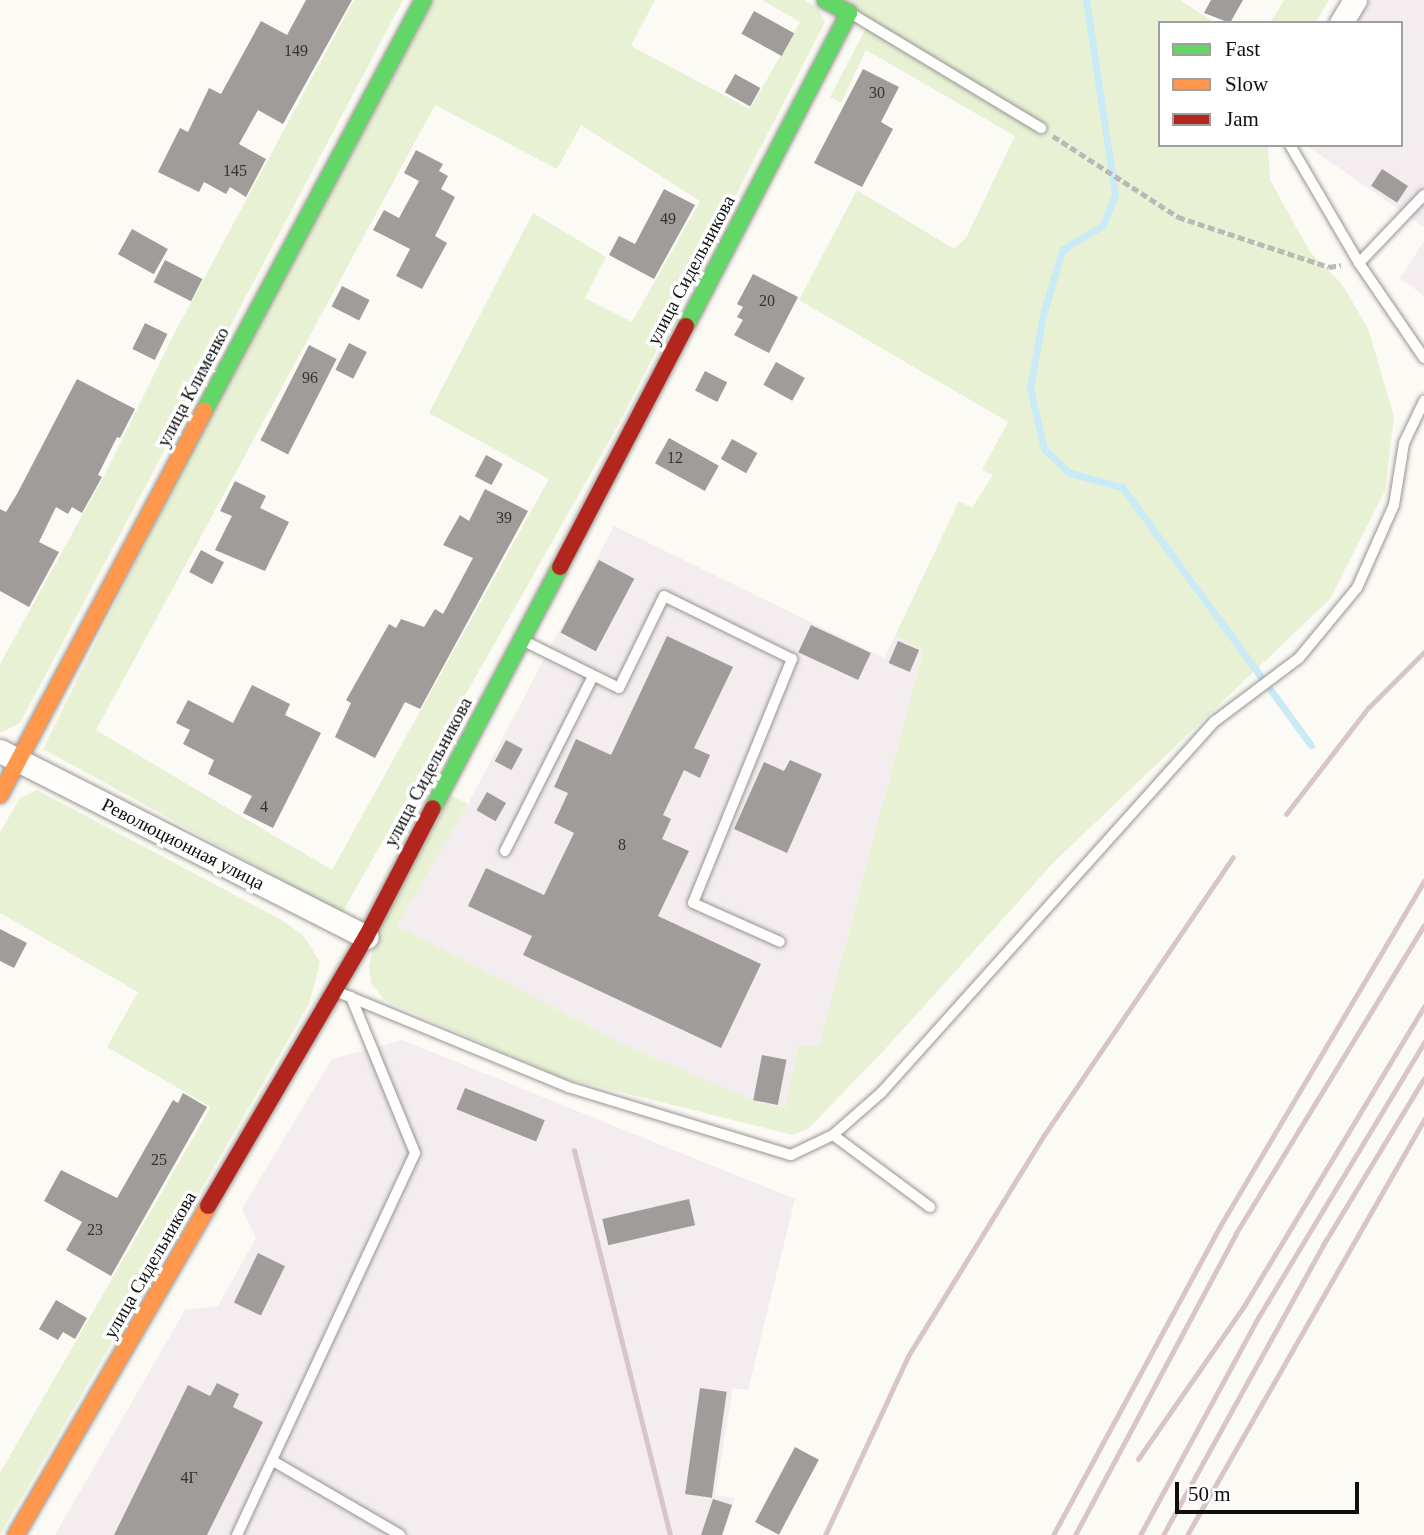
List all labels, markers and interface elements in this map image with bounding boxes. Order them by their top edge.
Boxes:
legend [1158,21,1403,147]
text: Fast [1225,37,1260,61]
house number: 149 [284,41,308,61]
text: Slow [1225,72,1268,96]
house number: 30 [869,83,885,103]
text: Jam [1225,107,1259,131]
house number: 145 [223,161,247,181]
street label: улица Сидельникова [642,191,740,349]
house number: 49 [660,209,676,229]
house number: 20 [759,291,775,311]
street label: улица Клименко [152,323,234,451]
house number: 96 [302,368,318,388]
house number: 12 [667,448,683,468]
house number: 39 [496,508,512,528]
street label: улица Сидельникова [379,693,477,851]
street label: Революционная улица [98,793,268,895]
house number: 4 [260,797,268,817]
house number: 8 [618,835,626,855]
house number: 25 [151,1150,167,1170]
street label: улица Сидельникова [99,1187,201,1343]
house number: 23 [87,1220,103,1240]
house number: 4Г [180,1468,198,1488]
scale bar [1179,1468,1363,1512]
text: 50 m [1188,1482,1231,1506]

